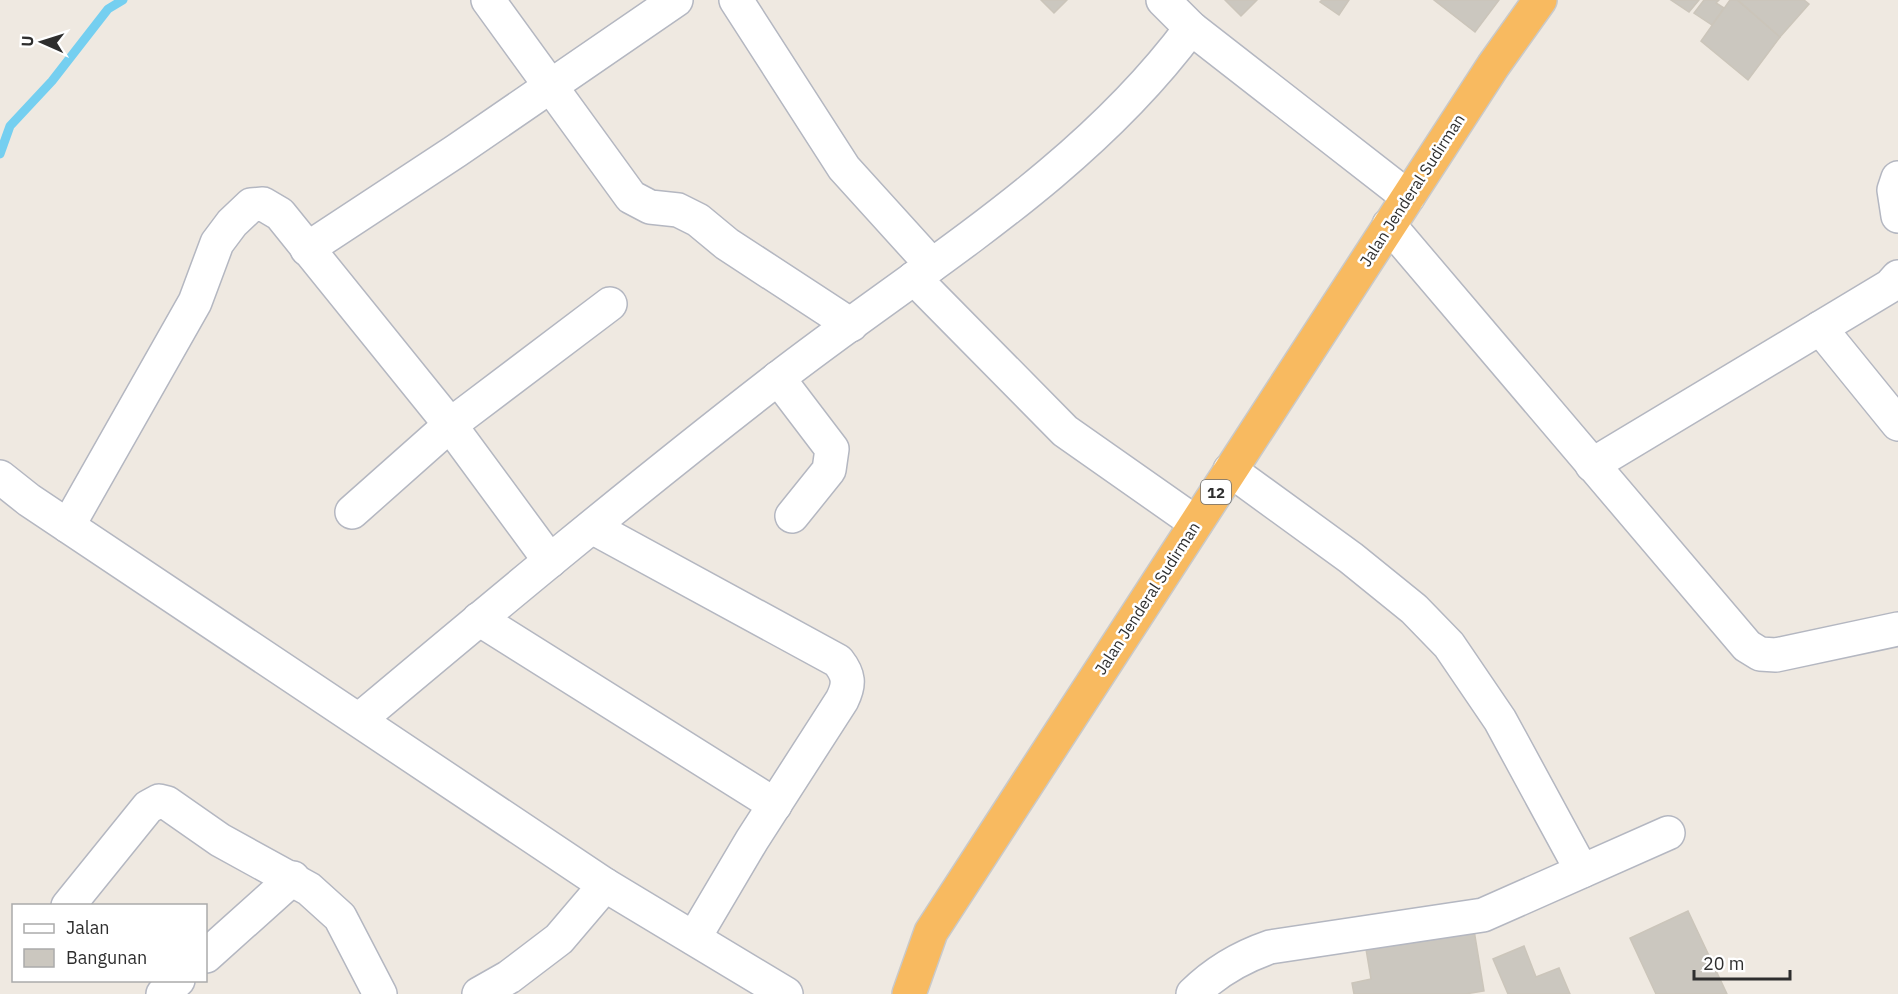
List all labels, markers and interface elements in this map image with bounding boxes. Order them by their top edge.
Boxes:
north arrow [12,12,72,72]
text: U [17,35,37,47]
street label: Jalan Jenderal Sudirman [1355,110,1469,270]
road number: 12 [1201,480,1231,504]
street label: Jalan Jenderal Sudirman [1090,518,1204,678]
legend [12,904,207,982]
text: Jalan [66,916,110,939]
scale bar [1694,943,1790,981]
text: Bangunan [66,946,147,969]
text: 20 m [1703,952,1745,975]

